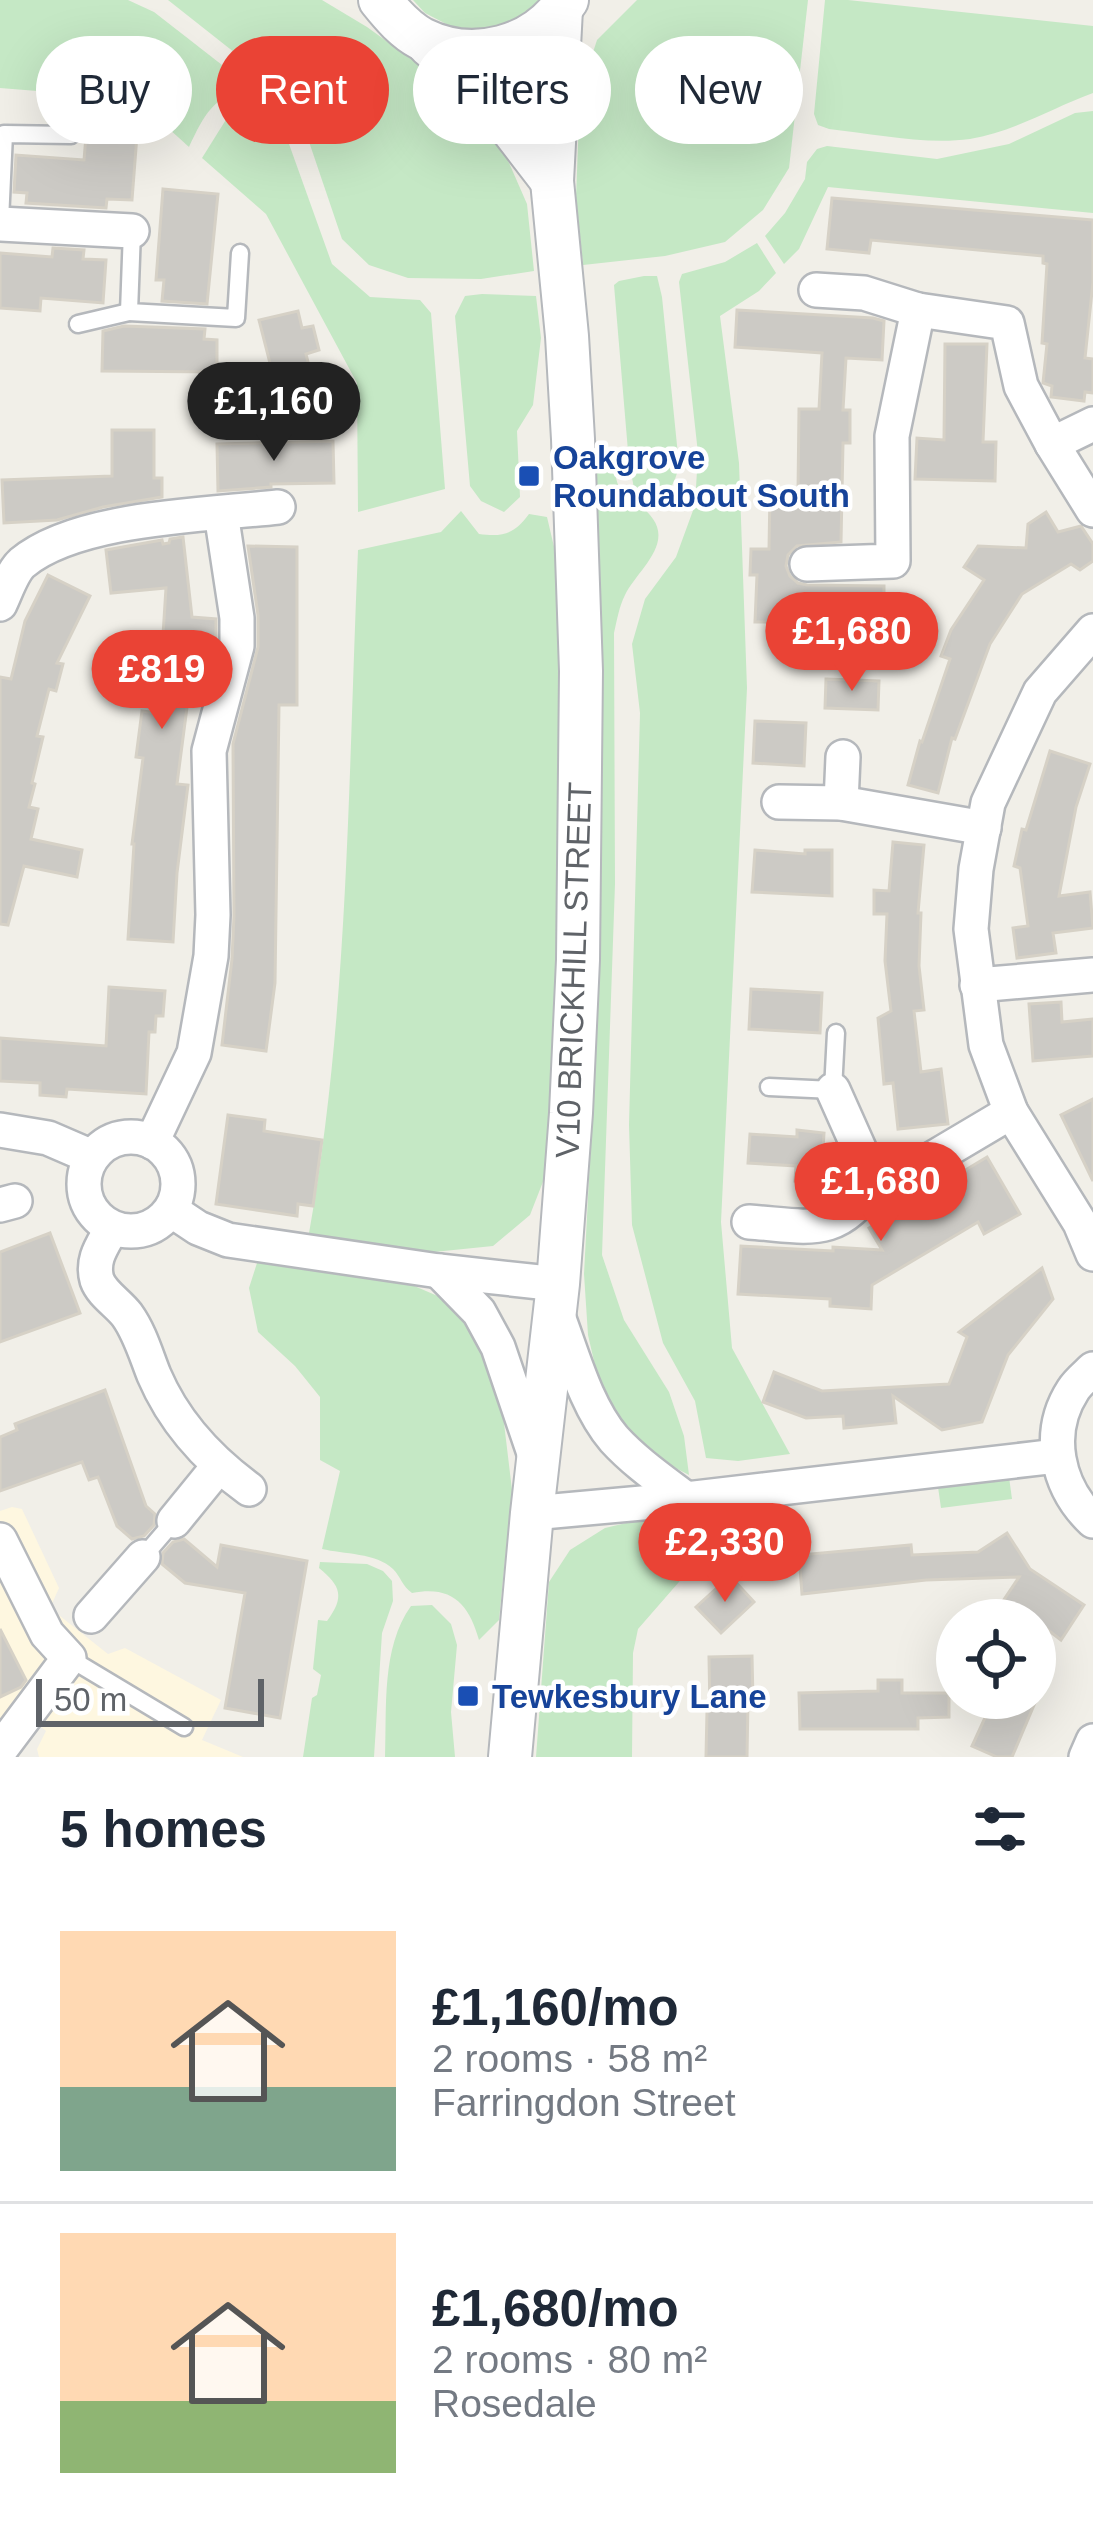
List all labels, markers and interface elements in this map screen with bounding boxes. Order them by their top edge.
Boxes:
chip: Buy [36,36,192,144]
chip: Rent [216,36,389,144]
chip: Filters [413,36,611,144]
chip: New [635,36,803,144]
pin: £1,160 [176,362,372,464]
text: £1,160 [214,379,334,422]
place label: Oakgrove Roundabout South [553,439,850,514]
marker: Oakgrove Roundabout South [516,463,542,489]
pin: £1,680 [754,592,950,694]
text: £1,680 [792,609,912,652]
pin: £819 [91,630,233,732]
text: £819 [119,647,205,690]
street label: V10 BRICKHILL STREET [548,781,599,1159]
pin: £1,680 [783,1142,979,1244]
text: £1,680 [821,1159,941,1202]
pin: £2,330 [627,1503,823,1605]
text: £2,330 [665,1520,785,1563]
map controls [936,1599,1056,1719]
button: locate [936,1599,1056,1719]
scale bar [36,1673,264,1726]
place label: Tewkesbury Lane [492,1678,767,1715]
text: 50 m [54,1681,127,1718]
marker: Tewkesbury Lane [455,1683,481,1709]
icon: filters [967,1796,1033,1862]
text: 5 homes [60,1801,267,1858]
icon: home [156,1979,300,2123]
text: £1,160/mo [432,1979,679,2036]
text: 2 rooms · 58 m² [432,2037,707,2080]
text: Farringdon Street [432,2081,736,2124]
text: £1,680/mo [432,2280,679,2337]
icon: home [156,2281,300,2425]
text: 2 rooms · 80 m² [432,2338,707,2381]
text: Rosedale [432,2382,597,2425]

